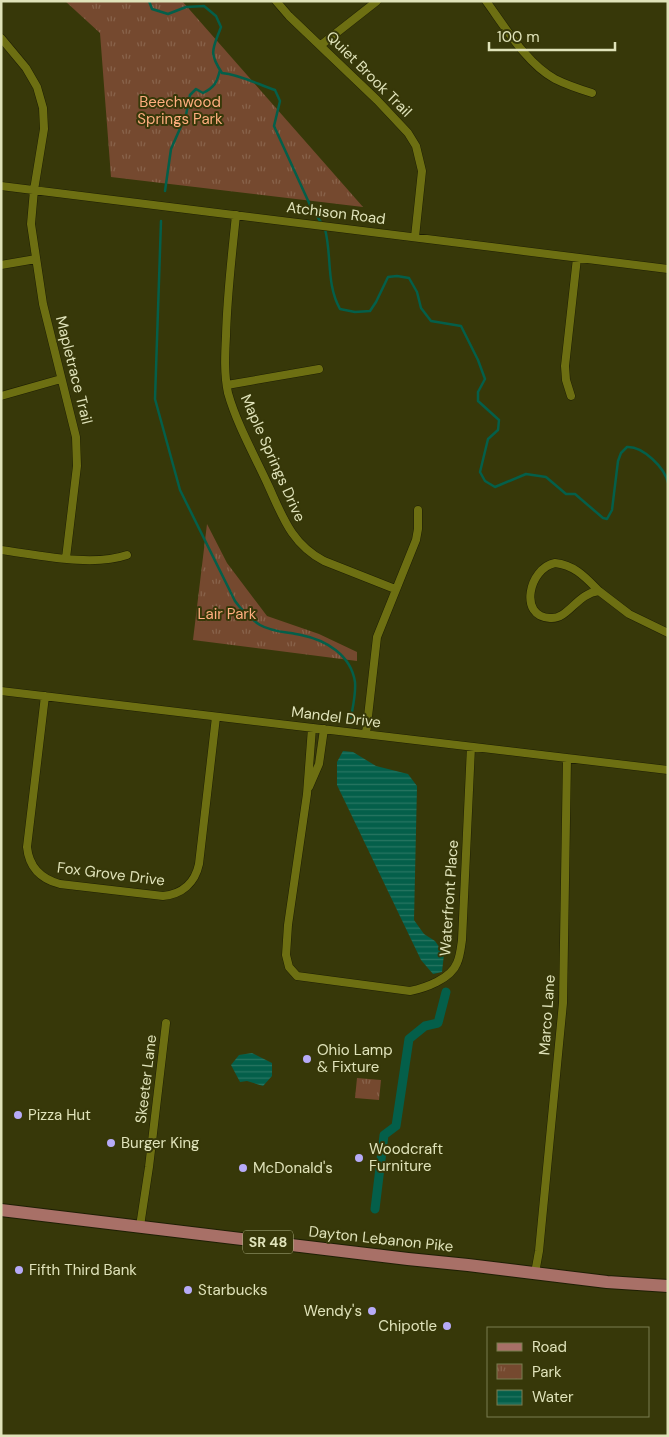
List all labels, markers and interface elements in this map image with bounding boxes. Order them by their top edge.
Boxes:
scale bar [489,20,615,52]
street label: Quiet Brook Trail [322,27,416,121]
text: 100 m [497,27,540,47]
park label: Beechwood Springs Park [137,92,223,129]
street label: Atchison Road [285,197,387,229]
street label: Mapletrace Trail [51,314,97,426]
street label: Maple Springs Drive [236,391,310,525]
park label: Lair Park [198,604,257,624]
street label: Mandel Drive [290,702,382,732]
street label: Waterfront Place [435,839,463,957]
street label: Fox Grove Drive [56,857,166,891]
street label: Marco Lane [534,974,560,1056]
street label: Skeeter Lane [131,1033,161,1125]
place label: Ohio Lamp & Fixture [317,1040,393,1077]
marker: Ohio Lamp & Fixture [301,1053,313,1065]
place label: Pizza Hut [28,1105,91,1125]
marker: Pizza Hut [12,1109,24,1121]
place label: Burger King [121,1133,199,1153]
marker: Burger King [105,1137,117,1149]
place label: Woodcraft Furniture [369,1139,443,1176]
marker: Woodcraft Furniture [353,1152,365,1164]
place label: McDonald's [253,1158,333,1178]
marker: McDonald's [237,1162,249,1174]
street label: Dayton Lebanon Pike [308,1221,454,1257]
road number: SR 48 [243,1230,293,1254]
place label: Fifth Third Bank [29,1260,137,1280]
marker: Fifth Third Bank [13,1264,25,1276]
place label: Starbucks [198,1280,268,1300]
marker: Starbucks [182,1284,194,1296]
place label: Wendy's [303,1301,362,1321]
marker: Wendy's [366,1305,378,1317]
place label: Chipotle [378,1316,437,1336]
marker: Chipotle [441,1320,453,1332]
legend [487,1327,649,1417]
text: Road [532,1337,567,1357]
text: Park [532,1362,562,1382]
text: Water [532,1387,574,1407]

